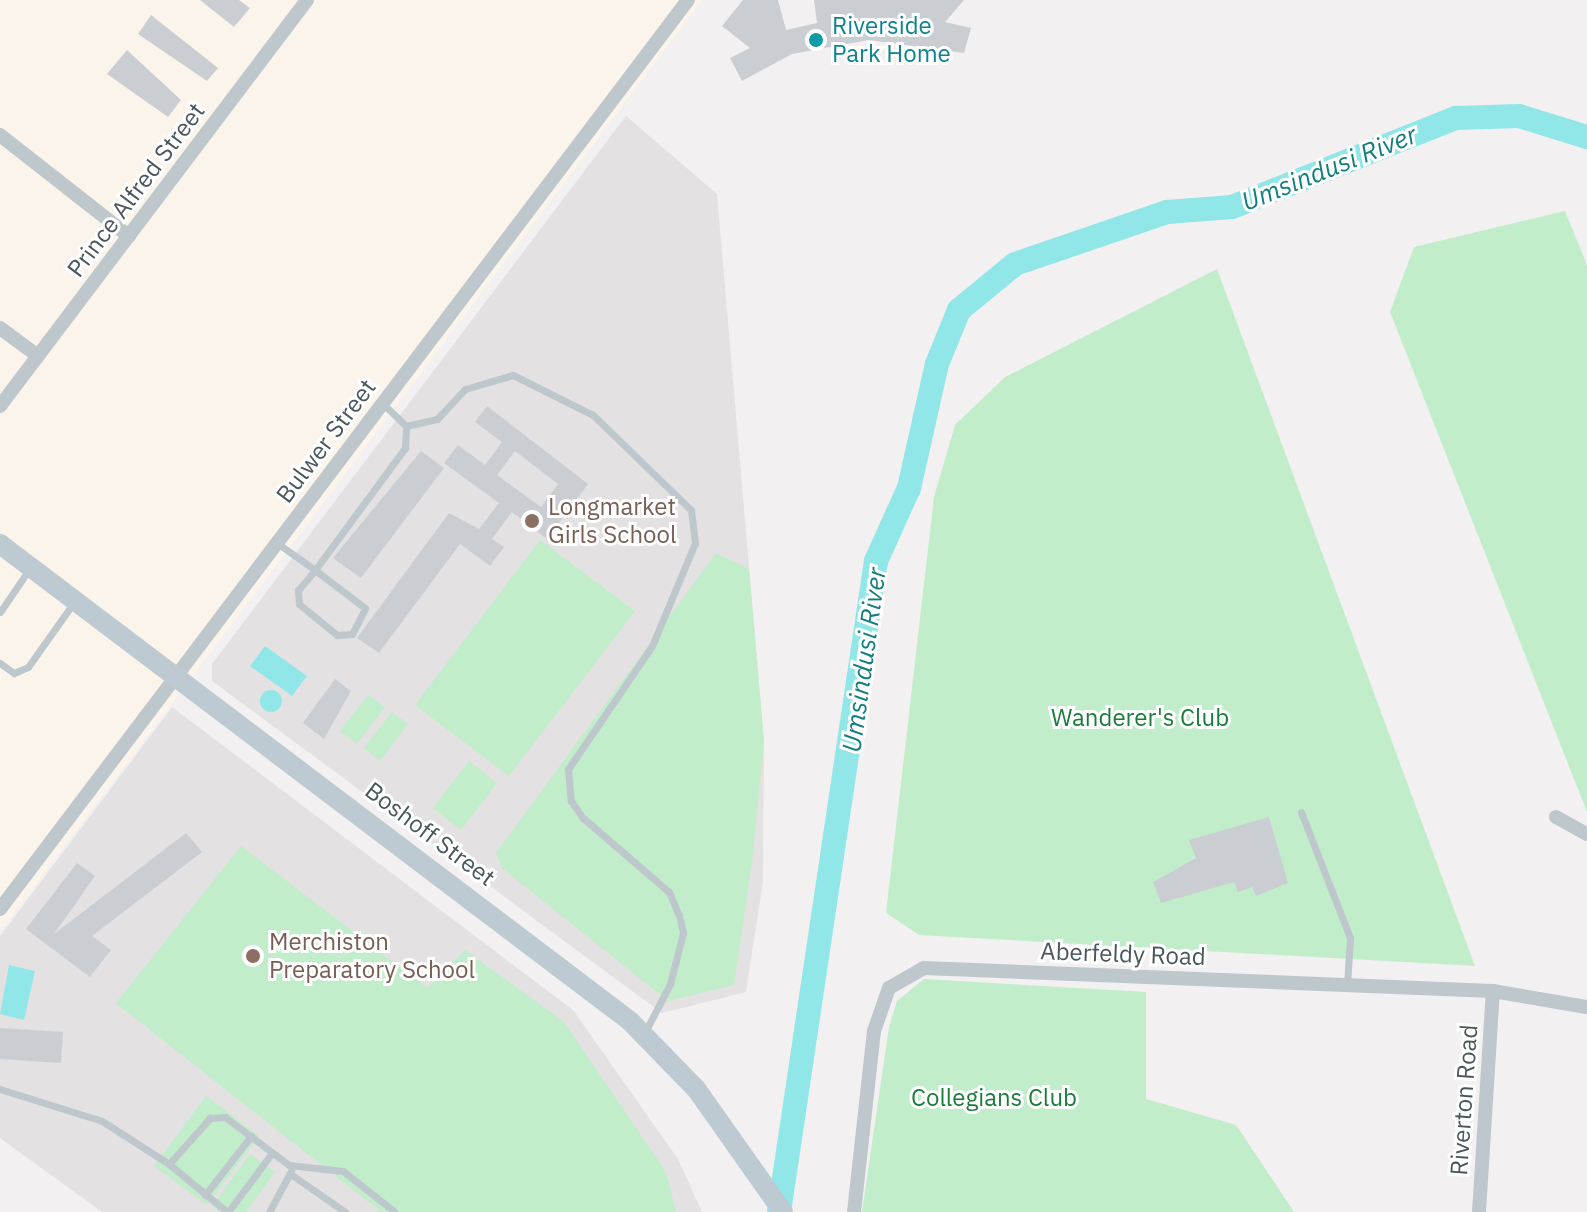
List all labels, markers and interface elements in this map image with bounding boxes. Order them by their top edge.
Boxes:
place label: Riverside Park Home [832,12,951,68]
marker: Riverside Park Home [807,31,825,49]
street label: Prince Alfred Street [61,97,211,283]
water label: Umsindusi River [1237,119,1421,217]
street label: Bulwer Street [270,373,382,509]
place label: Longmarket Girls School [548,493,676,549]
marker: Longmarket Girls School [523,512,541,530]
water label: Umsindusi River [836,566,892,754]
park label: Wanderer's Club [1051,704,1229,732]
street label: Boshoff Street [360,776,500,892]
place label: Merchiston Preparatory School [269,928,475,984]
street label: Aberfeldy Road [1040,937,1206,971]
marker: Merchiston Preparatory School [244,947,262,965]
street label: Riverton Road [1444,1024,1484,1176]
park label: Collegians Club [911,1084,1077,1112]

